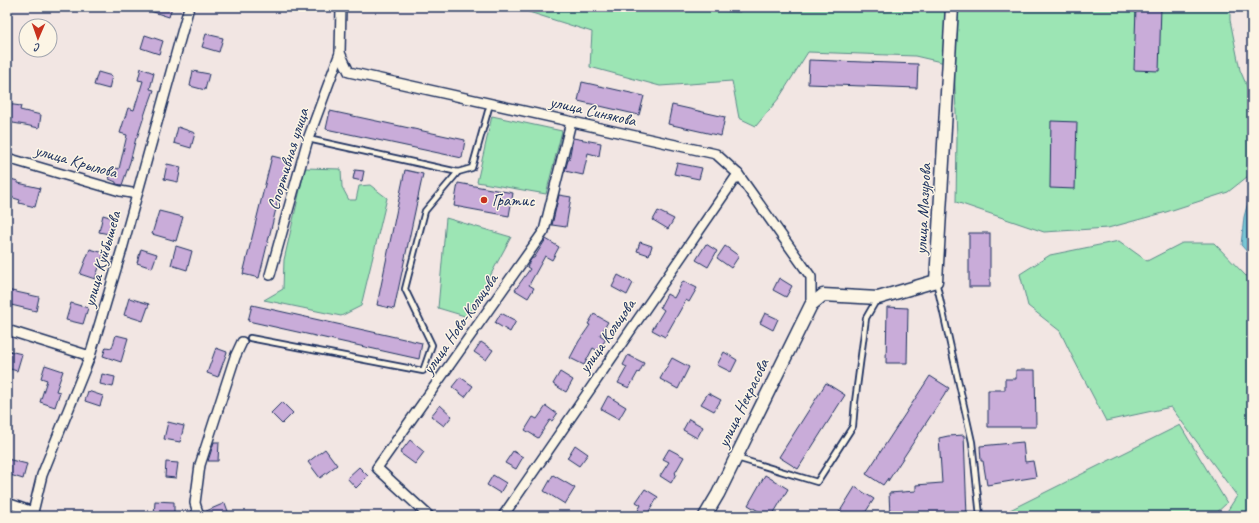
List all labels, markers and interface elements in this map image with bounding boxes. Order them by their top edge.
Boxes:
north arrow [18,18,58,58]
text: С [33,41,41,55]
street label: улица Синякова [547,91,640,131]
street label: Спортивная улица [263,104,314,212]
street label: улица Крылова [32,139,120,183]
street label: улица Мазурова [910,161,936,256]
place label: Гратис [492,190,535,211]
marker: Гратис [479,195,489,205]
street label: улица Куйбышева [78,208,126,310]
street label: улица Ново-Кольцова [417,268,504,379]
street label: улица Кольцова [573,293,641,378]
street label: улица Некрасова [712,354,774,452]

